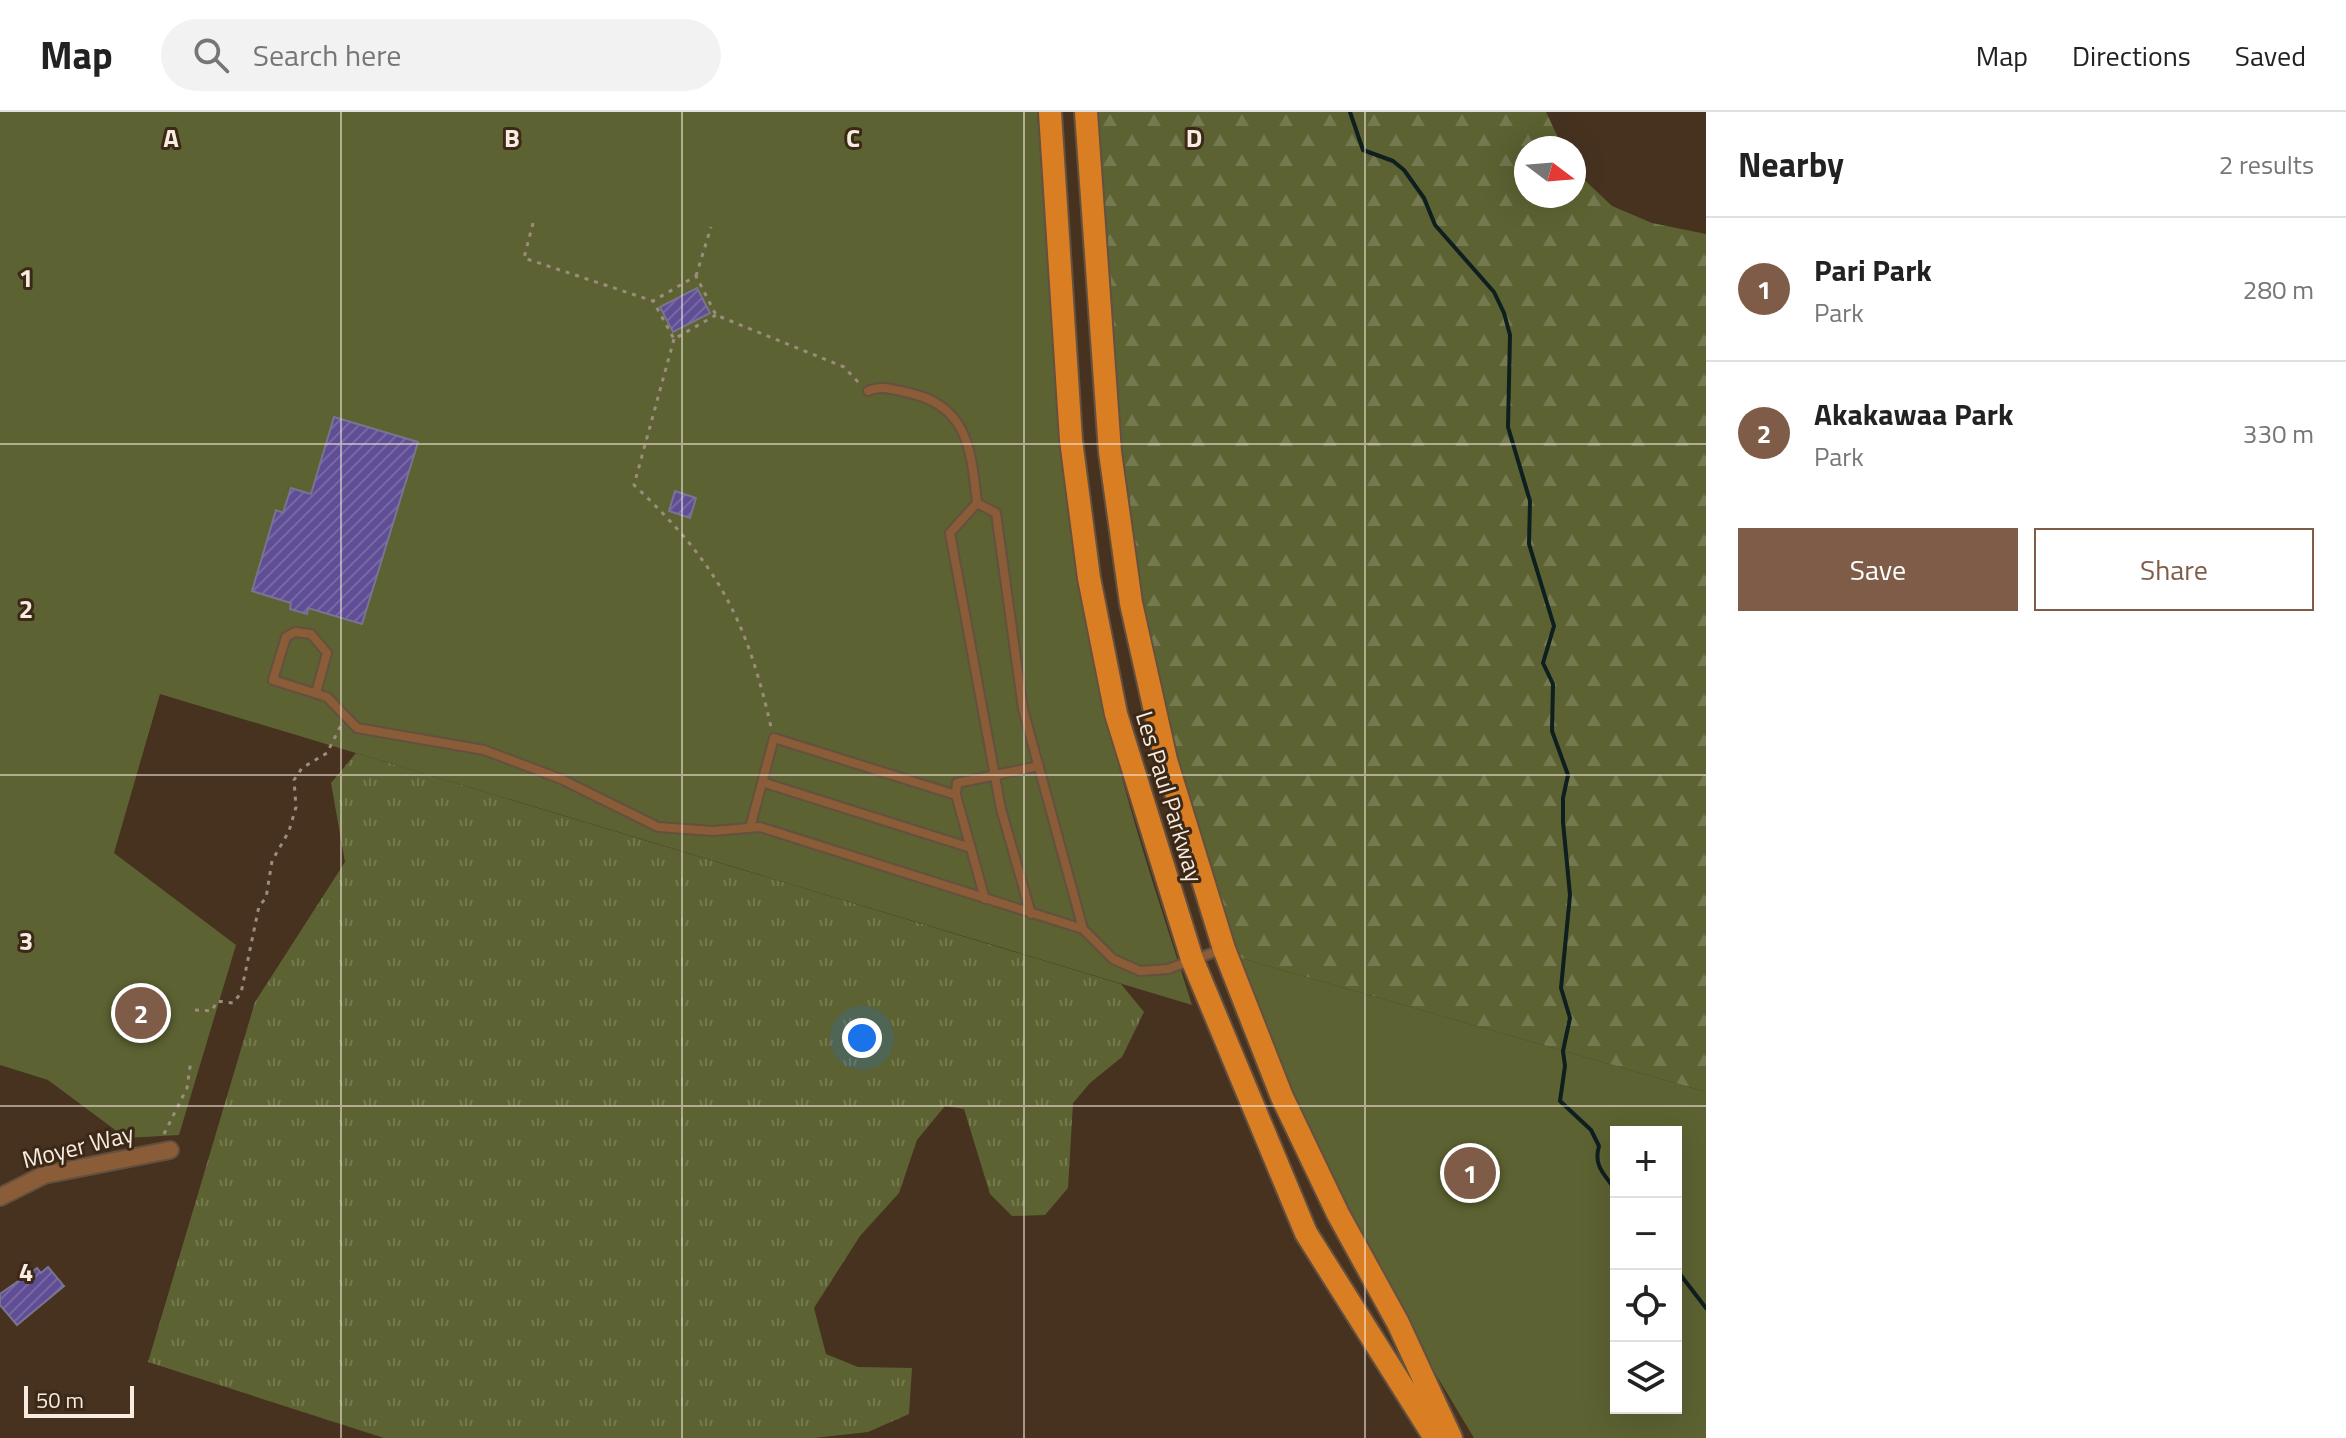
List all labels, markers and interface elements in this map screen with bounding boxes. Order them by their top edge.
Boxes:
search box [161,19,721,91]
text: Map [40,26,113,84]
text: Search here [253,32,402,78]
icon: search [189,33,233,77]
text: Map [1976,34,2028,77]
text: Directions [2072,34,2191,77]
text: Saved [2235,34,2306,77]
text: A [163,118,179,157]
text: B [504,118,520,157]
text: C [846,118,860,157]
text: D [1186,118,1202,157]
north arrow [1514,136,1586,208]
text: Nearby [1738,138,1844,190]
text: 2 results [2219,145,2314,184]
text: Pari Park [1814,247,1932,293]
text: 1 [19,258,33,297]
text: 1 [1757,270,1771,309]
text: 280 m [2243,270,2314,309]
text: Park [1814,293,1864,332]
text: Akakawaa Park [1814,391,2013,437]
text: 2 [1757,414,1771,453]
text: 330 m [2243,414,2314,453]
text: Park [1814,437,1864,476]
button: Save [1738,528,2018,611]
button: Share [2034,528,2314,611]
text: 2 [19,589,33,628]
street label: Les Paul Parkway [1127,707,1213,887]
text: 3 [19,921,33,960]
pin: 2 [115,983,167,1043]
your location [842,1018,882,1058]
street label: Moyer Way [18,1115,138,1177]
map controls [1610,1126,1682,1414]
button: + [1610,1126,1682,1198]
pin: 1 [1444,1143,1496,1203]
button: − [1610,1198,1682,1270]
text: 4 [19,1252,33,1291]
button: locate [1610,1270,1682,1342]
button: layers [1610,1342,1682,1414]
scale bar [24,1382,134,1418]
text: 50 m [36,1383,84,1417]

